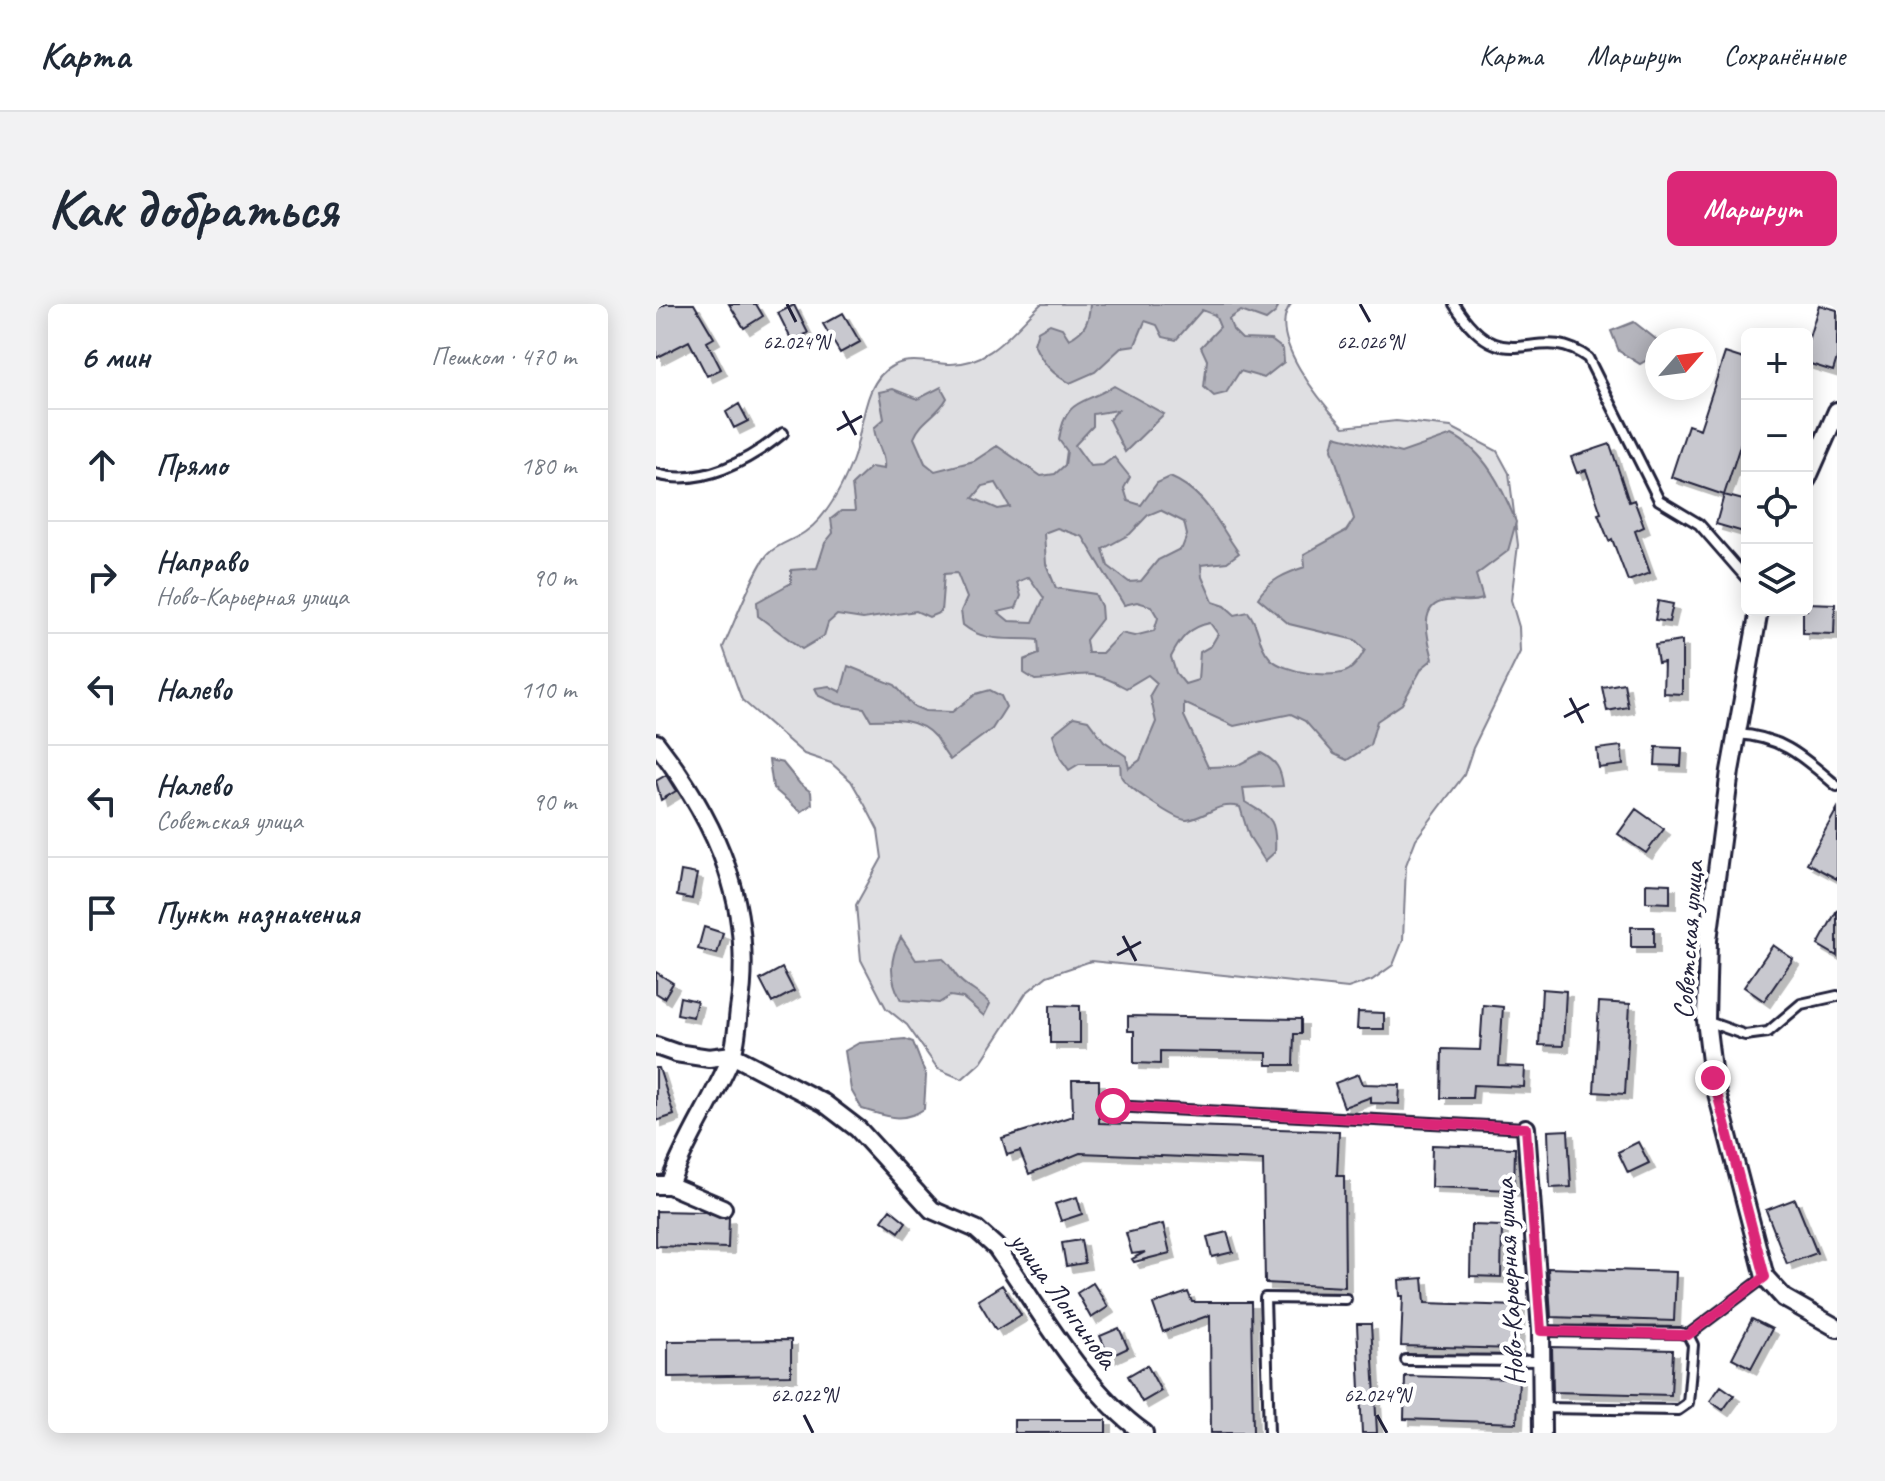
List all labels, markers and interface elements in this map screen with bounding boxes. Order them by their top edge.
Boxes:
text: Карта [40,32,130,79]
text: Карта [1479,38,1543,73]
text: Маршрут [1587,38,1679,73]
text: Сохранённые [1723,38,1845,73]
button: Маршрут [1667,171,1837,246]
text: Как добраться [48,173,338,244]
north arrow [1645,328,1717,400]
map controls [1741,328,1813,616]
button: + [1741,328,1813,400]
text: 62.024°N [763,330,832,355]
text: 62.026°N [1337,330,1406,355]
text: 6 мин [80,335,150,378]
text: Пешком · 470 m [431,340,576,373]
button: − [1741,400,1813,472]
icon: ahead [80,443,124,487]
text: Прямо [156,446,227,484]
text: 180 m [520,449,576,482]
button: locate [1741,472,1813,544]
text: Направо [156,542,248,580]
button: layers [1741,544,1813,616]
icon: right [80,555,124,599]
text: 90 m [532,561,576,594]
text: Ново-Карьерная улица [156,580,348,613]
icon: left [80,667,124,711]
text: Налево [156,670,232,708]
text: 110 m [520,673,576,706]
text: Налево [156,766,232,804]
icon: left [80,779,124,823]
text: 90 m [532,785,576,818]
text: Советская улица [156,804,303,837]
street label: Советская улица [1665,858,1711,1020]
icon: arrive [80,891,124,935]
text: Пункт назначения [156,894,359,932]
route end [1695,1060,1731,1096]
route start [1095,1088,1131,1124]
street label: Ново-Карьерная улица [1486,1176,1532,1386]
street label: улица Лонгинова [1001,1223,1127,1377]
text: 62.022°N [771,1383,840,1408]
text: 62.024°N [1344,1383,1413,1408]

